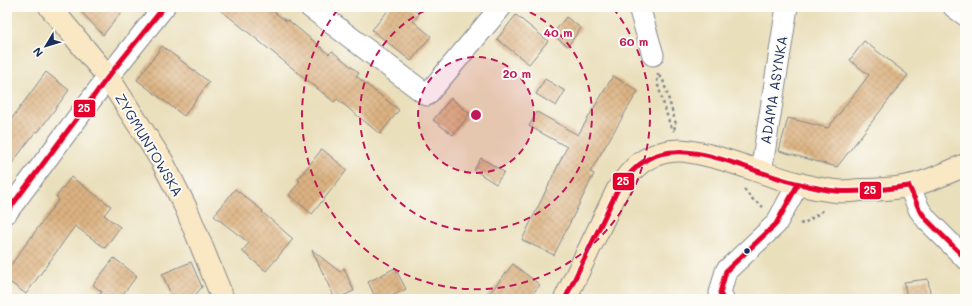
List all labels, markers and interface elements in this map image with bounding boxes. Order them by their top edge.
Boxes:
text: 40 m [543,24,573,40]
north arrow [26,26,66,66]
text: 60 m [620,33,648,49]
street label: ADAMA ASYNKA [756,34,791,146]
text: N [29,45,46,60]
text: 20 m [503,65,531,81]
street label: ZYGMUNTOWSKA [111,90,188,200]
line badge: 25 [73,99,96,118]
text: 25 [78,100,91,115]
centre of rings [469,108,483,122]
line badge: 25 [612,172,635,191]
text: 25 [617,173,630,188]
line badge: 25 [859,181,882,200]
text: 25 [864,182,877,197]
unlabelled marker [742,246,752,256]

